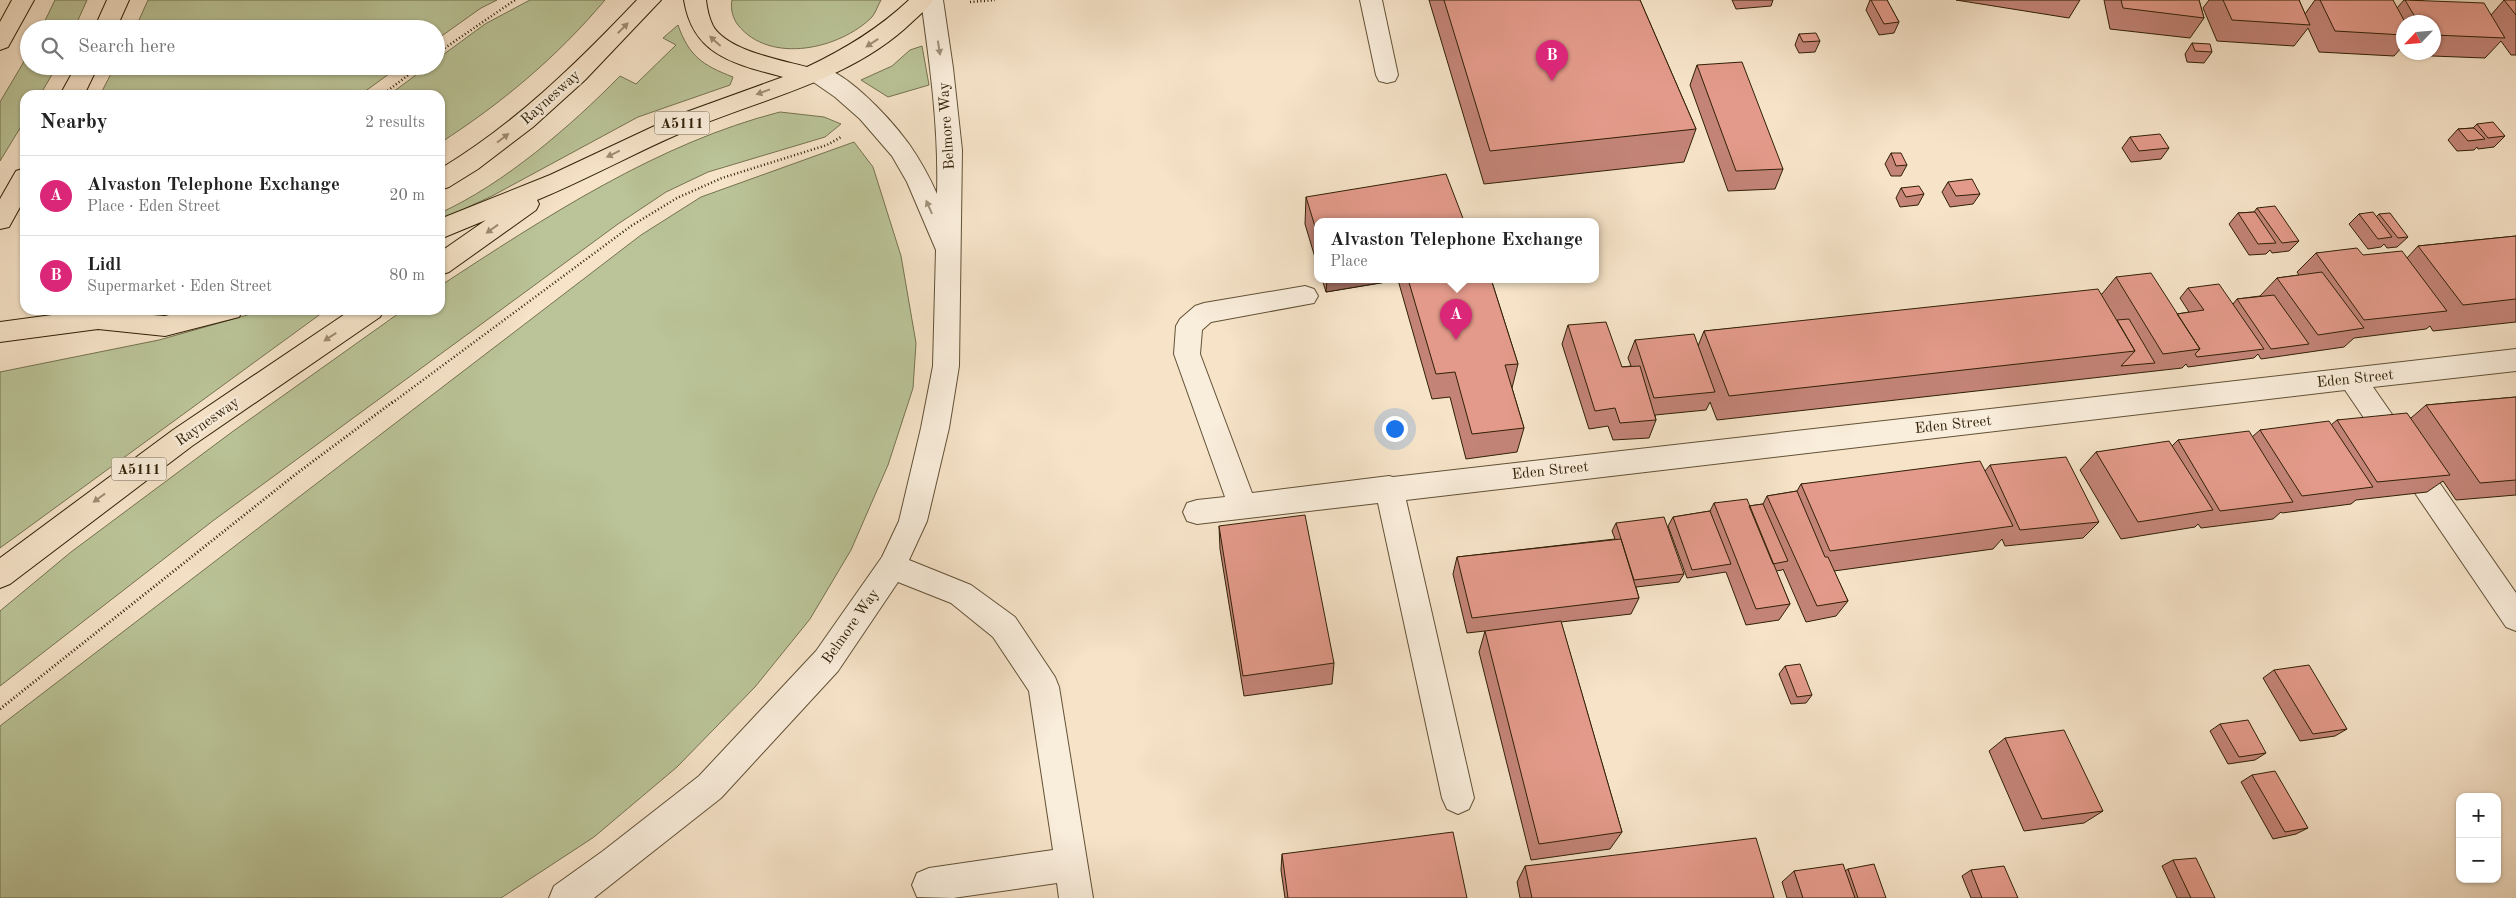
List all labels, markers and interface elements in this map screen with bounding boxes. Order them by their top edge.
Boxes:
north arrow [2396,15,2441,60]
search box [20,20,445,75]
one-way arrow [617,22,629,34]
icon: search [38,34,66,62]
one-way arrow [709,35,721,47]
text: Search here [78,38,175,57]
one-way arrow [865,38,878,48]
pin: B [1536,40,1568,81]
one-way arrow [936,41,944,57]
street label: Raynesway [519,68,583,128]
street label: Belmore Way [937,82,958,170]
one-way arrow [755,88,770,96]
text: Nearby [40,112,108,133]
road number: A5111 [654,112,710,134]
text: 2 results [365,115,425,131]
one-way arrow [496,132,509,143]
one-way arrow [606,150,620,158]
text: Alvaston Telephone Exchange [87,176,340,195]
text: A [50,188,62,204]
text: 20 m [389,188,425,204]
text: Place · Eden Street [87,199,220,215]
one-way arrow [924,200,932,214]
popup [1314,218,1599,283]
one-way arrow [485,224,499,234]
text: Alvaston Telephone Exchange [1330,231,1583,250]
text: Place [1330,254,1368,270]
text: Lidl [87,256,121,275]
text: B [50,268,62,284]
text: 80 m [389,268,425,284]
text: Supermarket · Eden Street [87,279,272,295]
pin: A [1440,299,1472,340]
one-way arrow [323,332,337,342]
street label: Eden Street [2316,368,2394,391]
street label: Raynesway [173,395,242,449]
street label: Eden Street [1914,414,1992,437]
your location [1382,416,1408,442]
road number: A5111 [112,458,166,480]
street label: Eden Street [1511,460,1589,483]
one-way arrow [92,493,106,503]
street label: Belmore Way [820,587,883,667]
map controls [2456,793,2501,883]
button: + [2456,793,2501,838]
button: − [2456,838,2501,883]

